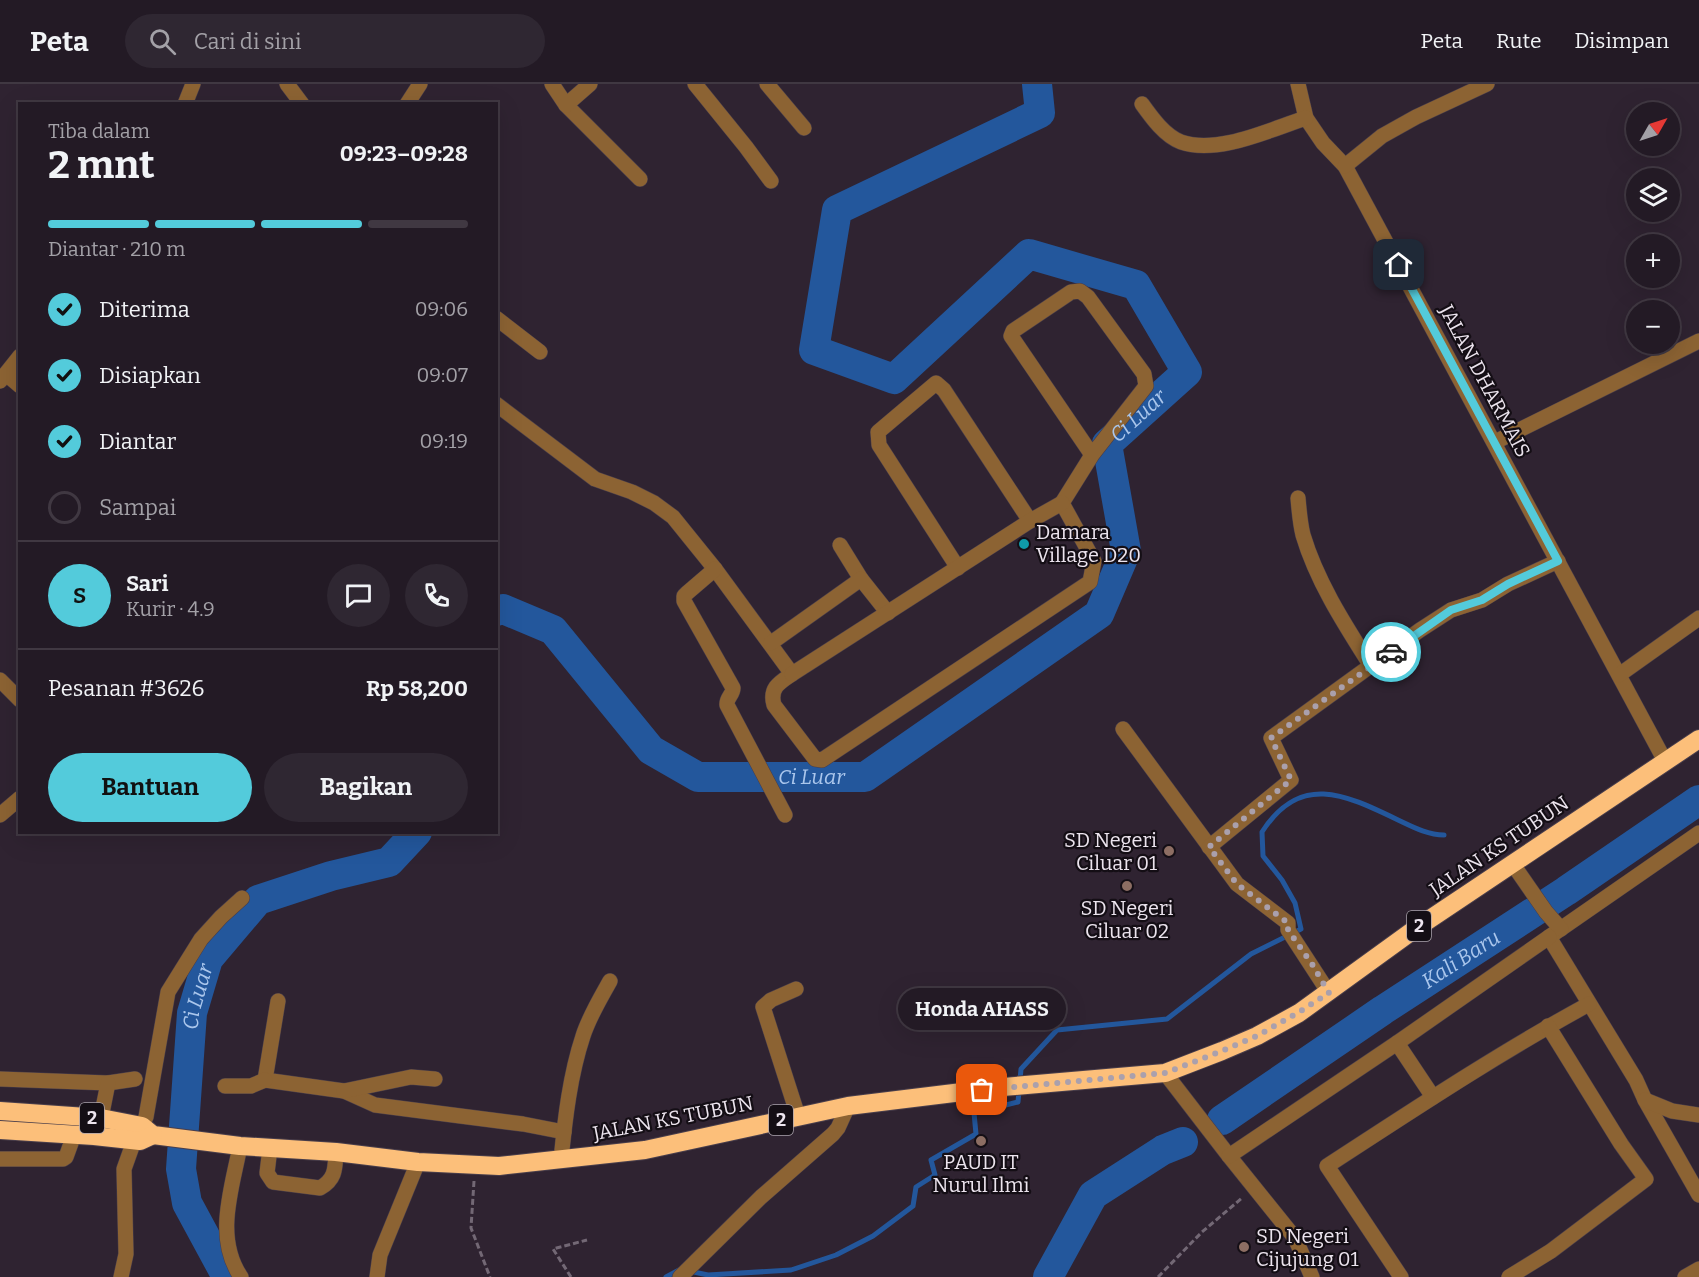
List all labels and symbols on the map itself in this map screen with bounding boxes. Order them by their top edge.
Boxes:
north arrow [1626,102,1680,156]
pin [1373,239,1424,290]
street label: JALAN DHARMAIS [1434,300,1535,461]
water label: Ci Luar [1105,383,1173,448]
place label: Damara Village D20 [1036,520,1141,567]
marker: Damara Village D20 [1017,537,1031,551]
courier [1361,622,1421,682]
water label: Ci Luar [778,764,846,790]
street label: JALAN KS TUBUN [1424,790,1573,902]
place label: SD Negeri Ciluar 01 [1064,828,1157,875]
marker: SD Negeri Ciluar 01 [1162,844,1176,858]
marker: SD Negeri Ciluar 02 [1120,879,1134,893]
place label: SD Negeri Ciluar 02 [1081,896,1173,943]
road number: 2 [1407,911,1431,941]
water label: Kali Baru [1417,924,1505,994]
water label: Ci Luar [178,960,219,1030]
callout: Honda AHASS [898,988,1066,1030]
pin [956,1064,1007,1115]
street label: JALAN KS TUBUN [590,1091,755,1145]
road number: 2 [80,1103,104,1133]
road number: 2 [769,1105,793,1135]
marker: PAUD IT Nurul Ilmi [974,1134,988,1148]
place label: PAUD IT Nurul Ilmi [933,1150,1030,1197]
place label: SD Negeri Cijujung 01 [1256,1224,1359,1272]
marker: SD Negeri Cijujung 01 [1237,1240,1251,1254]

